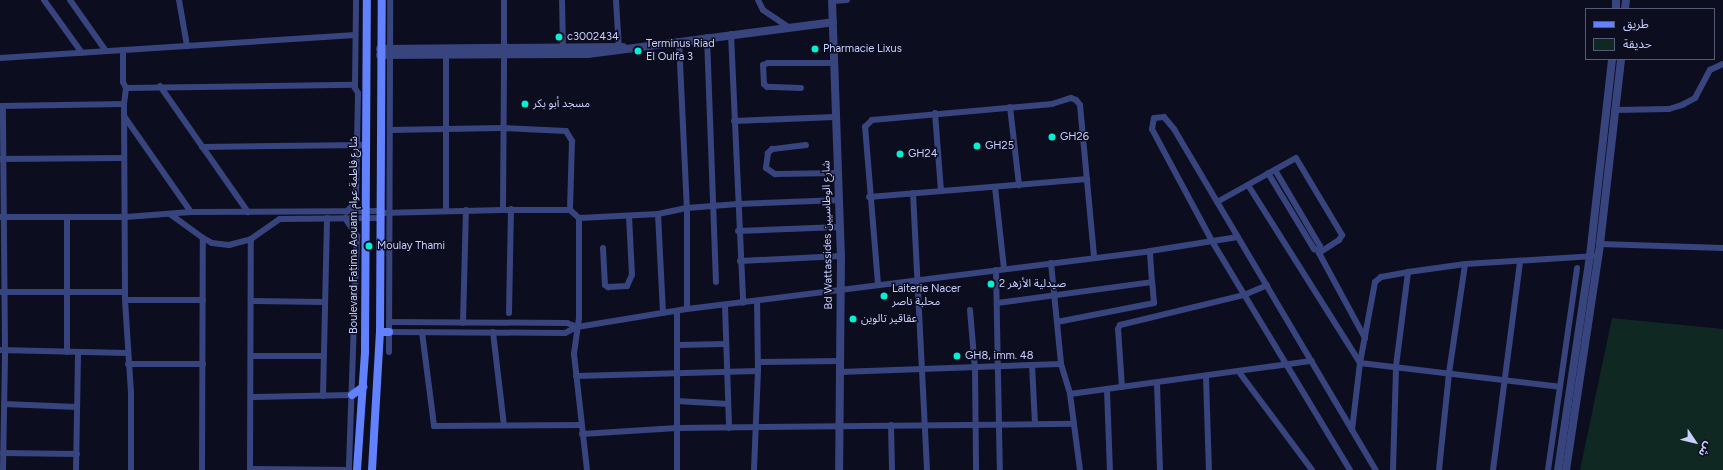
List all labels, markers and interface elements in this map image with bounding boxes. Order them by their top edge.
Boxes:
legend [1585,8,1715,60]
text: طريق [1623,17,1649,31]
place label: c3002434 [567,30,619,44]
marker: c3002434 [554,32,564,42]
text: حديقة [1623,37,1652,51]
place label: Terminus Riad El Oulfa 3 [646,38,715,64]
place label: Pharmacie Lixus [823,42,902,56]
marker: Pharmacie Lixus [810,44,820,54]
marker: Terminus Riad El Oulfa 3 [633,46,643,56]
place label: مسجد أبو بكر [533,97,590,111]
marker: مسجد أبو بكر [520,99,530,109]
place label: GH26 [1060,130,1089,144]
marker: GH26 [1047,132,1057,142]
street label: Boulevard Fatima Aouam شارع فاطمة عوام [347,136,361,334]
place label: GH25 [985,139,1014,153]
marker: GH25 [972,141,982,151]
place label: GH24 [908,147,938,161]
marker: GH24 [895,149,905,159]
street label: Bd Wattassides شارع الوطاسيين [820,160,836,310]
place label: Moulay Thami [377,239,445,253]
marker: Moulay Thami [364,241,374,251]
place label: صيدلية الأزهر 2 [999,277,1066,291]
marker: صيدلية الأزهر 2 [986,279,996,289]
place label: Laiterie Nacer محلبة ناصر [892,283,961,309]
marker: Laiterie Nacer محلبة ناصر [879,291,889,301]
place label: عقاقير تالوين [861,312,917,326]
marker: عقاقير تالوين [848,314,858,324]
place label: GH8, imm. 48 [965,349,1033,363]
marker: GH8, imm. 48 [952,351,962,361]
north arrow [1675,422,1715,462]
text: ش [1696,439,1715,459]

